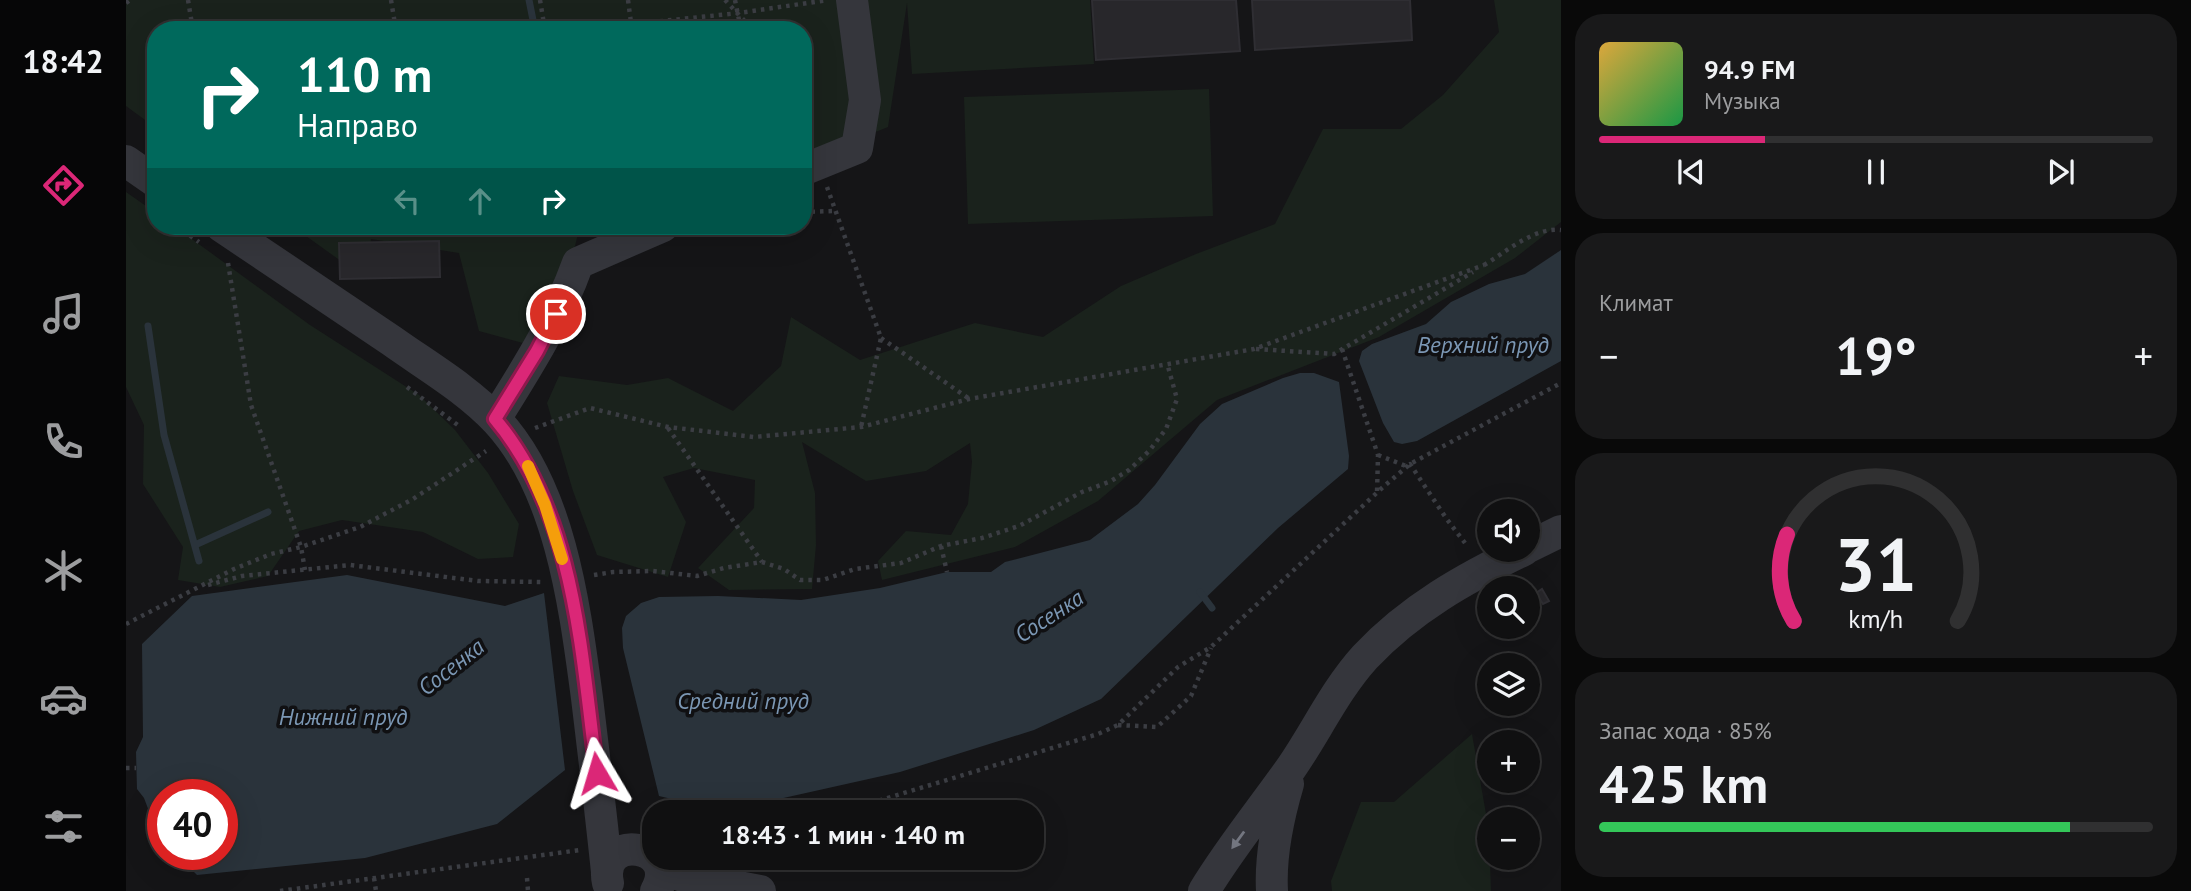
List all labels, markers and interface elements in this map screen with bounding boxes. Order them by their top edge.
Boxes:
text: 18:42 [22,40,104,82]
text: 110 m [297,42,432,106]
icon: right [182,49,273,140]
text: 94.9 FM [1704,53,1795,86]
text: Музыка [1704,86,1781,115]
text: Направо [297,104,418,146]
icon: previous [1672,153,1710,191]
icon: pause [1857,153,1895,191]
icon: next [2042,153,2080,191]
icon: directions [39,161,88,210]
icon: left [388,182,426,220]
icon: ahead [461,182,499,220]
icon: right [534,182,572,220]
pin [526,284,586,344]
text: Климат [1599,288,1673,317]
icon: music [39,289,88,338]
icon: arrive [537,295,575,333]
text: 19° [1835,322,1917,389]
water label: Верхний пруд [1417,330,1549,359]
text: − [1599,331,1618,380]
text: + [2134,331,2153,380]
icon: phone [39,417,88,466]
map controls [1477,499,1540,870]
button: sound [1477,499,1540,562]
text: 31 [1835,518,1917,612]
icon: climate [39,546,88,595]
button: search [1477,576,1540,639]
water label: Сосенка [1009,583,1089,648]
text: km/h [1849,603,1903,635]
water label: Сосенка [412,632,490,701]
button: layers [1477,653,1540,716]
icon: car [39,674,88,723]
water label: Средний пруд [677,686,809,715]
water label: Нижний пруд [279,702,407,731]
text: Запас хода · 85% [1599,716,1772,745]
button: + [1477,730,1540,793]
position arrow [560,736,634,810]
text: 425 km [1599,750,1768,817]
speed limit sign: 40 [147,779,238,870]
icon: filters [39,802,88,851]
button: − [1477,807,1540,870]
text: 18:43 · 1 мин · 140 m [721,818,965,851]
one-way arrow [1231,831,1245,849]

